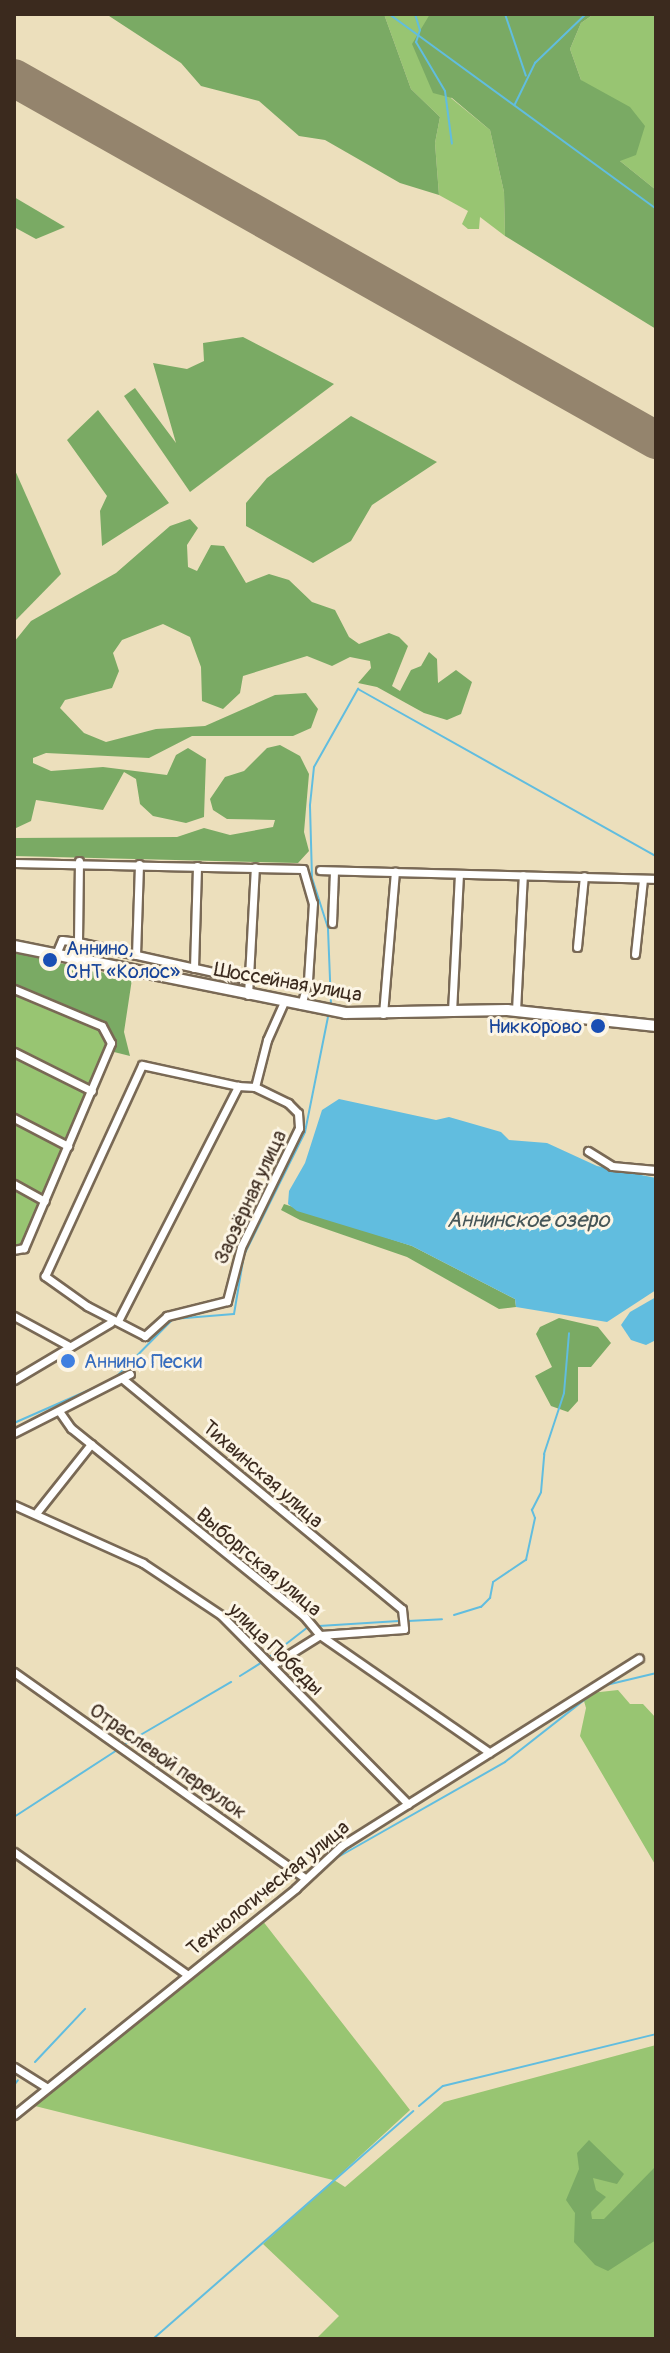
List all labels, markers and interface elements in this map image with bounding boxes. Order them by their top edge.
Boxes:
place label: Аннино, СНТ «Колос» [66,936,180,983]
marker: Аннино, СНТ «Колос» [41,951,59,969]
street label: Шоссейная улица [212,957,364,1007]
place label: Никкорово [488,1014,582,1038]
marker: Никкорово [589,1017,607,1035]
street label: Заозёрная улица [209,1126,291,1268]
water label: Аннинское озеро [447,1208,609,1234]
place label: Аннино Пески [84,1349,202,1373]
marker: Аннино Пески [59,1352,77,1370]
street label: Тихвинская улица [198,1415,328,1533]
street label: Выборгская улица [192,1503,326,1621]
street label: улица Победы [223,1598,329,1700]
street label: Отраслевой переулок [85,1698,251,1824]
street label: Технологическая улица [182,1815,354,1961]

